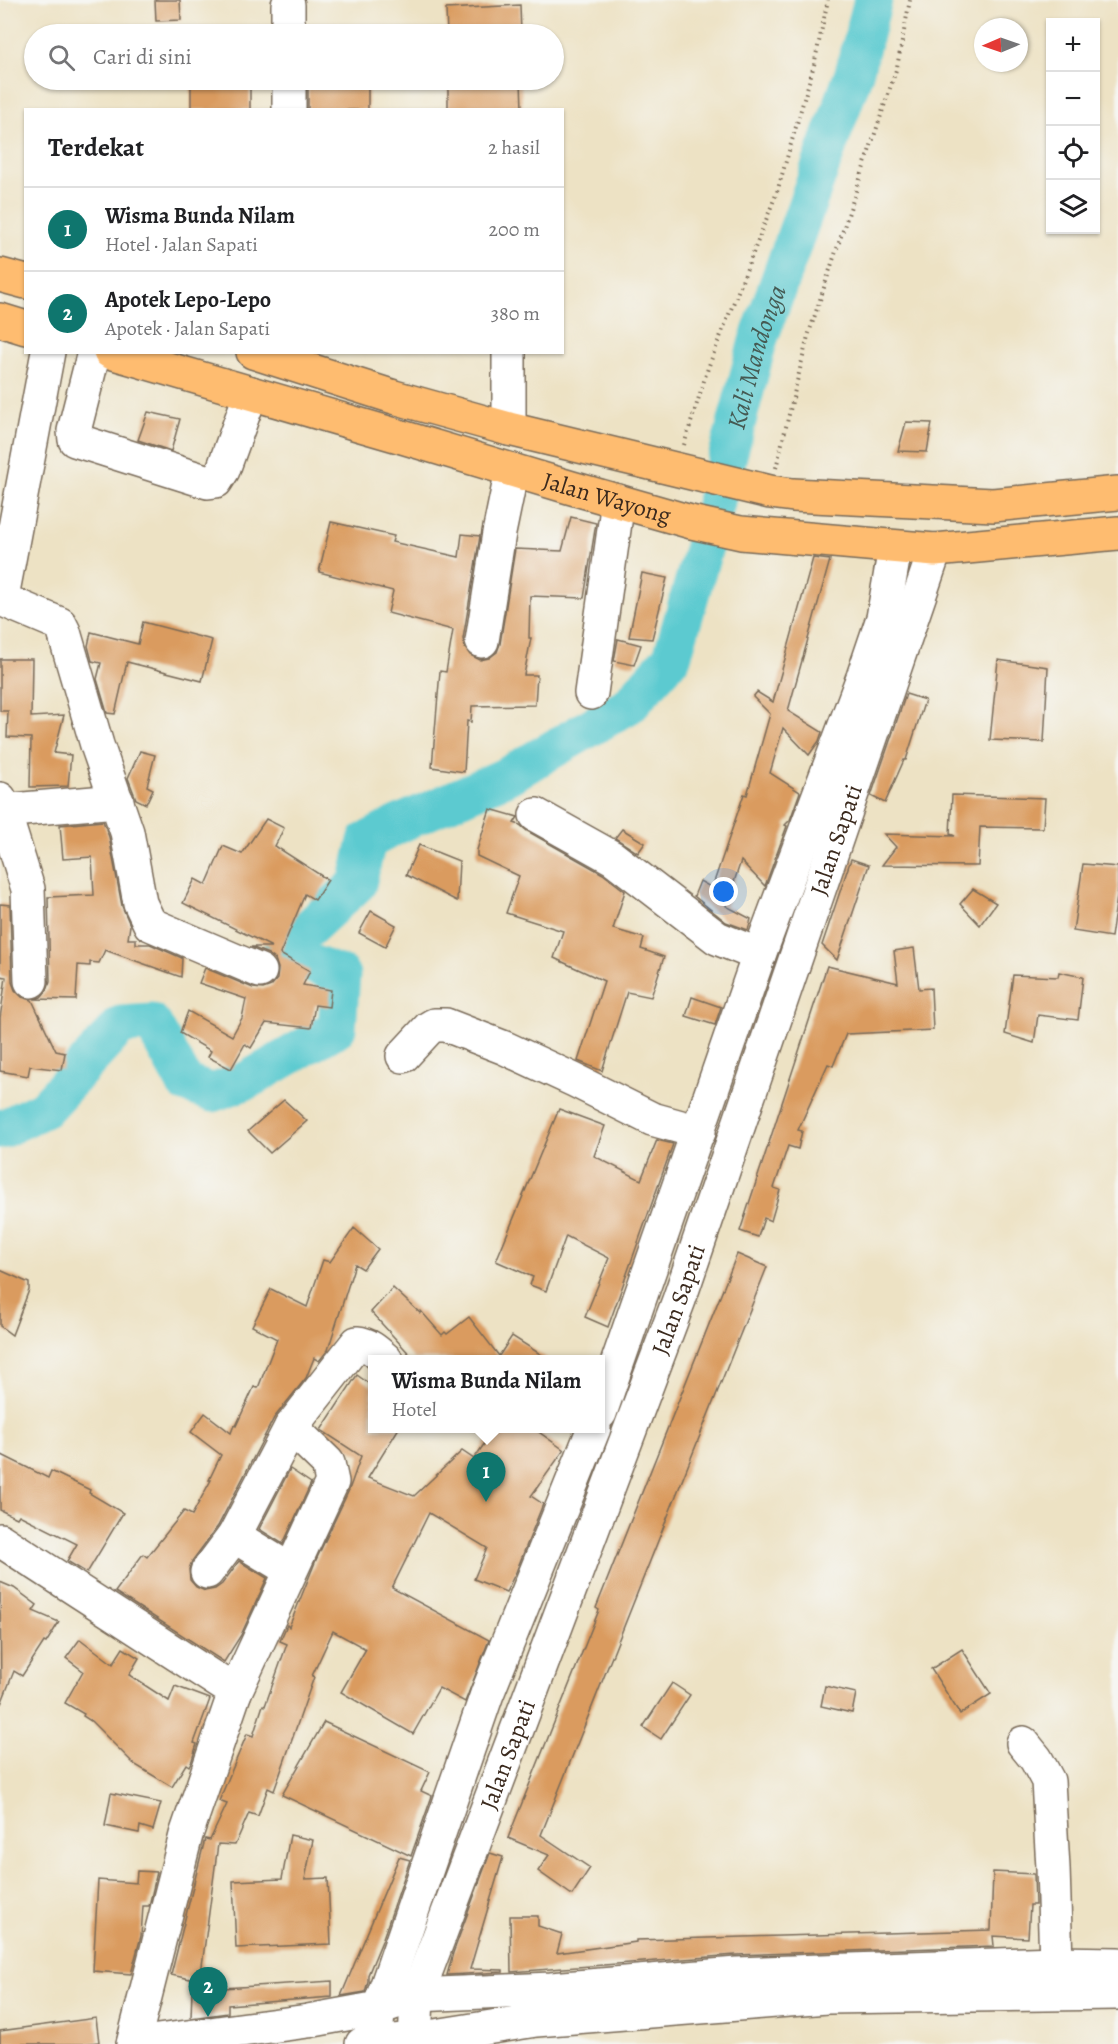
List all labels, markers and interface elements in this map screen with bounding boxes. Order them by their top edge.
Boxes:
north arrow [974,18,1028,72]
map controls [1046,18,1100,234]
button: + [1046,18,1100,72]
search box [24,24,564,90]
icon: search [45,41,78,74]
text: Cari di sini [93,42,192,72]
button: − [1046,72,1100,126]
button: locate [1046,126,1100,180]
text: Terdekat [48,130,144,165]
text: 2 hasil [488,134,540,161]
button: layers [1046,180,1100,234]
text: Wisma Bunda Nilam [105,201,295,231]
text: 1 [64,216,71,243]
text: 200 m [489,216,540,243]
text: Hotel · Jalan Sapati [105,231,258,258]
water label: Kali Mandonga [719,280,795,433]
text: Apotek Lepo-Lepo [105,285,271,315]
text: 2 [63,300,72,327]
text: 380 m [491,300,540,327]
text: Apotek · Jalan Sapati [105,315,270,342]
street label: Jalan Wayong [539,464,675,532]
street label: Jalan Sapati [802,780,870,900]
your location [709,877,738,906]
street label: Jalan Sapati [644,1240,713,1359]
popup [368,1355,605,1433]
text: Wisma Bunda Nilam [392,1366,581,1396]
text: Hotel [392,1396,437,1423]
pin: 1 [466,1452,506,1502]
street label: Jalan Sapati [472,1695,543,1814]
pin: 2 [188,1968,228,2017]

